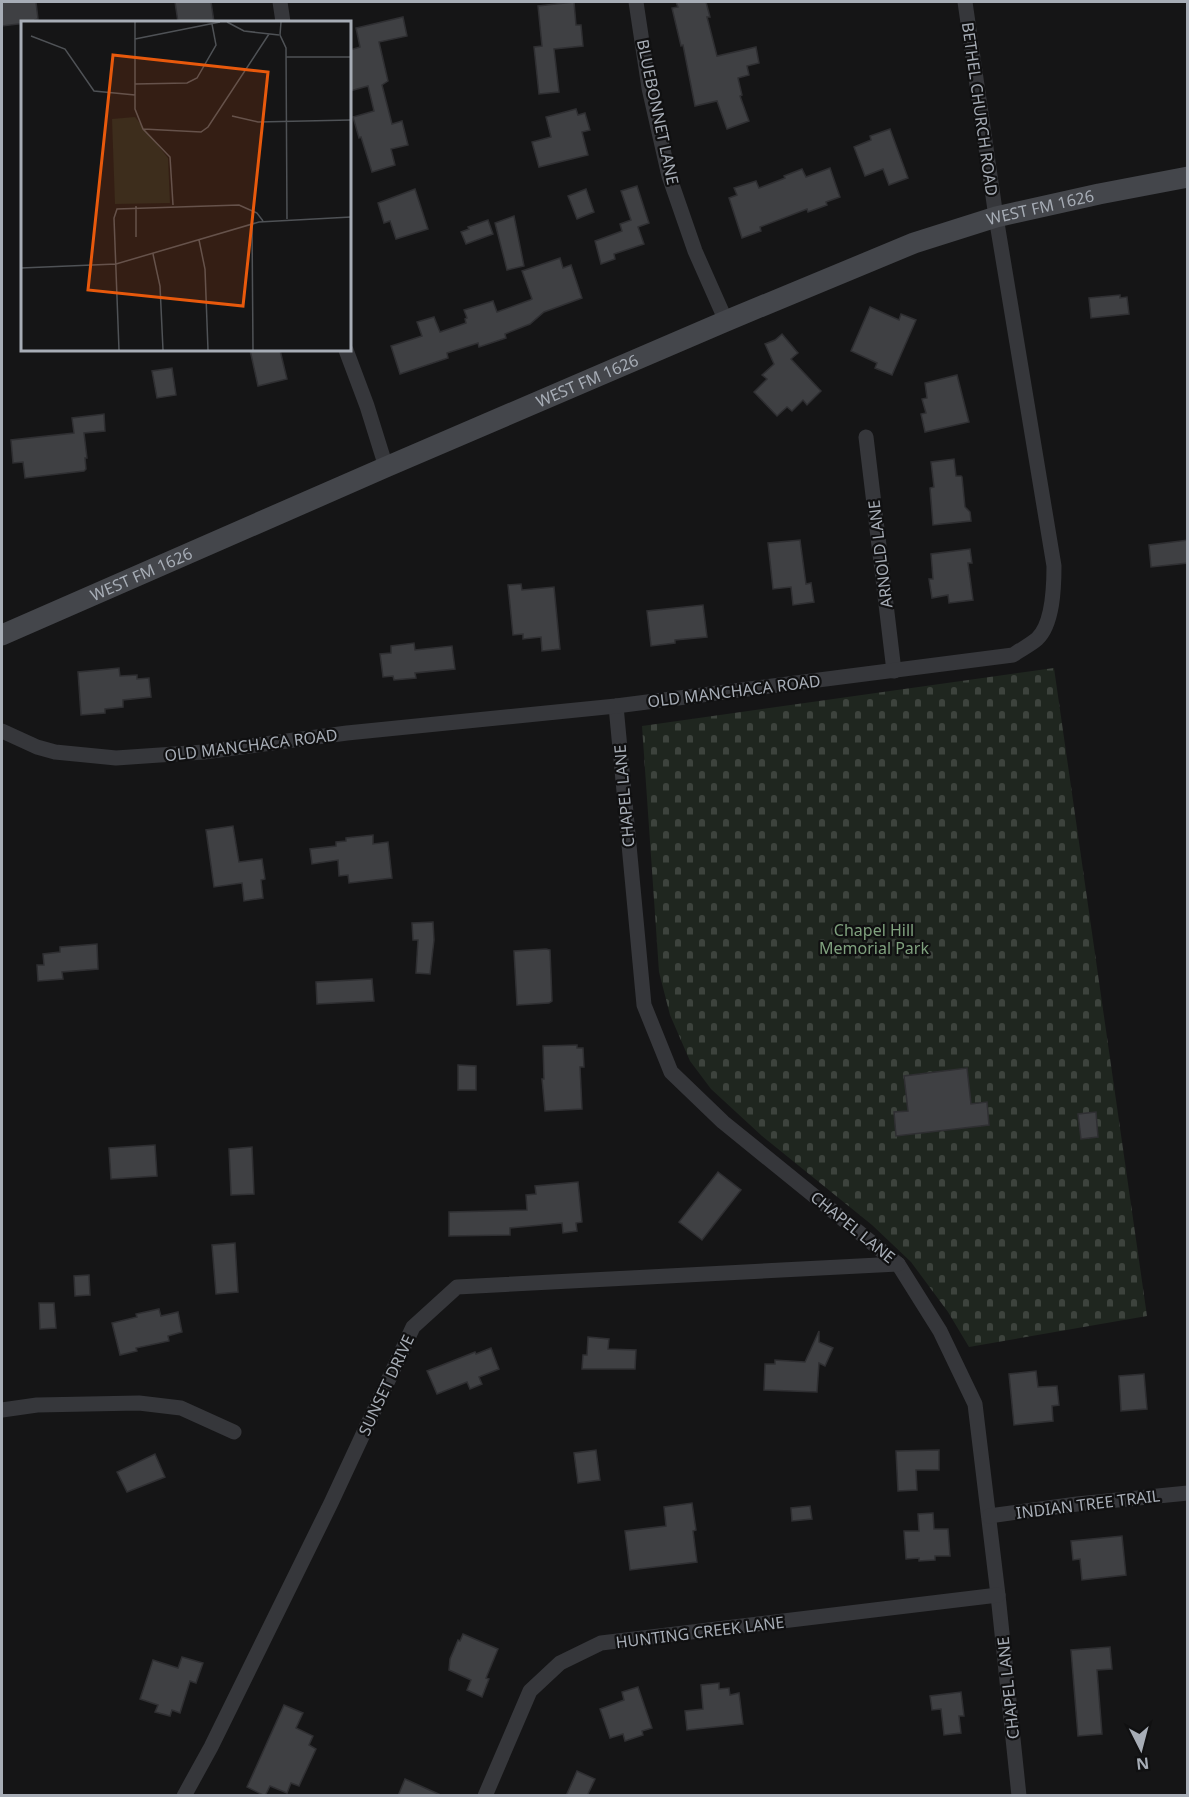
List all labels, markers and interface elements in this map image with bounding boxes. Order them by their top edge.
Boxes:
inset map [21,21,351,351]
street label: BETHEL CHURCH ROAD [957,21,1003,197]
street label: BLUEBONNET LANE [632,37,684,187]
street label: WEST FM 1626 [984,184,1096,230]
street label: WEST FM 1626 [533,349,642,412]
street label: ARNOLD LANE [862,499,898,609]
street label: WEST FM 1626 [87,542,196,606]
street label: OLD MANCHACA ROAD [646,669,822,713]
street label: OLD MANCHACA ROAD [163,723,339,767]
street label: CHAPEL LANE [609,744,639,848]
park label: Chapel Hill Memorial Park [819,919,929,959]
street label: CHAPEL LANE [806,1186,900,1268]
street label: SUNSET DRIVE [353,1331,419,1439]
street label: INDIAN TREE TRAIL [1015,1484,1161,1524]
street label: HUNTING CREEK LANE [614,1611,786,1653]
street label: CHAPEL LANE [992,1636,1024,1740]
north arrow [1111,1719,1171,1779]
text: N [1135,1752,1150,1776]

